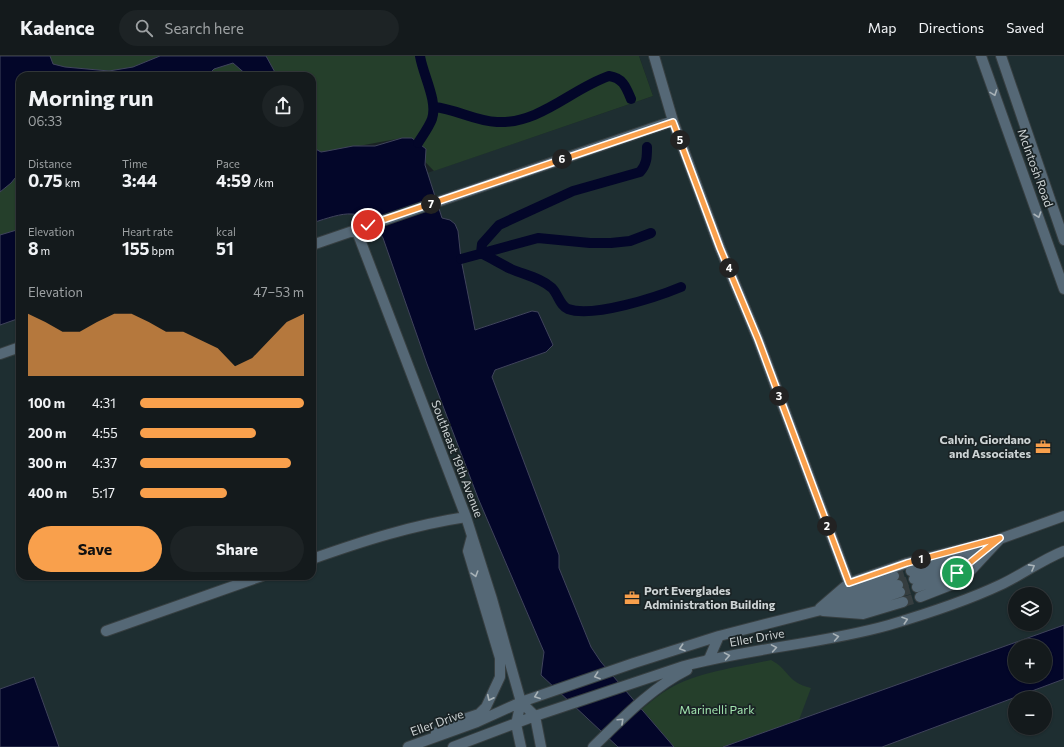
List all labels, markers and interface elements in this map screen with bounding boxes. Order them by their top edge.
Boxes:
search box [119,10,399,46]
text: Kadence [20,16,95,39]
icon: search [133,17,155,39]
text: Search here [165,19,244,37]
text: Map [868,19,897,36]
text: Directions [919,19,984,36]
text: Saved [1006,19,1044,36]
text: Morning run [28,84,154,111]
button: share [262,85,304,127]
one-way arrow [990,89,998,96]
text: 06:33 [28,113,62,129]
street label: McIntosh Road [1015,127,1057,209]
pin: 5 [670,130,690,150]
text: 5 [677,133,683,146]
pin: 6 [552,149,572,169]
text: 6 [559,152,565,165]
text: Distance [28,157,72,170]
text: Time [122,157,147,170]
text: Pace [216,157,240,170]
text: 0.75 [28,170,63,191]
text: 3:44 [122,170,157,191]
text: 4:59 [216,170,251,191]
text: km [63,176,80,189]
text: /km [251,176,274,189]
pin: 7 [421,194,441,214]
text: 7 [428,197,434,210]
pin [351,208,385,242]
one-way arrow [1033,212,1042,219]
icon: check [357,214,379,236]
text: Elevation [28,225,74,238]
text: Heart rate [122,225,173,238]
text: kcal [216,225,236,238]
text: 8 [28,238,39,259]
text: 155 [122,238,150,259]
text: 51 [216,238,234,259]
text: m [39,244,50,257]
text: bpm [150,244,174,257]
pin: 4 [719,258,739,278]
text: 4 [726,261,732,274]
text: Elevation [28,284,83,300]
text: 47–53 m [253,284,304,300]
pin: 3 [769,386,789,406]
text: 3 [776,389,782,402]
text: 100 m [28,395,65,411]
text: 4:31 [92,395,116,411]
street label: Southeast 19th Avenue [429,398,487,519]
text: 200 m [28,425,66,441]
text: 4:55 [92,425,118,441]
place label: Calvin, Giordano and Associates [940,432,1031,460]
office icon: Calvin, Giordano and Associates [1034,438,1052,456]
text: 300 m [28,455,67,471]
text: 4:37 [92,455,117,471]
text: 400 m [28,485,67,501]
text: 5:17 [92,485,115,501]
pin: 2 [817,516,837,536]
text: 2 [824,519,830,532]
button: Save [28,526,162,572]
button: Share [170,526,304,572]
pin: 1 [911,549,931,569]
text: 1 [919,552,923,565]
pin [940,556,974,590]
icon: arrive [946,562,968,584]
one-way arrow [1028,564,1035,571]
one-way arrow [471,570,479,577]
place label: Port Everglades Administration Building [644,583,776,611]
map controls [1008,587,1052,735]
button: layers [1008,587,1052,631]
office icon: Port Everglades Administration Building [623,589,641,607]
one-way arrow [902,616,909,625]
street label: Eller Drive [728,625,785,649]
one-way arrow [833,633,839,642]
button: + [1008,639,1052,683]
one-way arrow [678,643,685,652]
one-way arrow [771,644,777,653]
one-way arrow [724,652,730,661]
one-way arrow [593,671,600,679]
button: − [1008,691,1052,735]
one-way arrow [534,692,541,700]
one-way arrow [487,693,495,701]
park label: Marinelli Park [679,702,755,716]
street label: Eller Drive [408,706,465,738]
one-way arrow [616,718,624,725]

